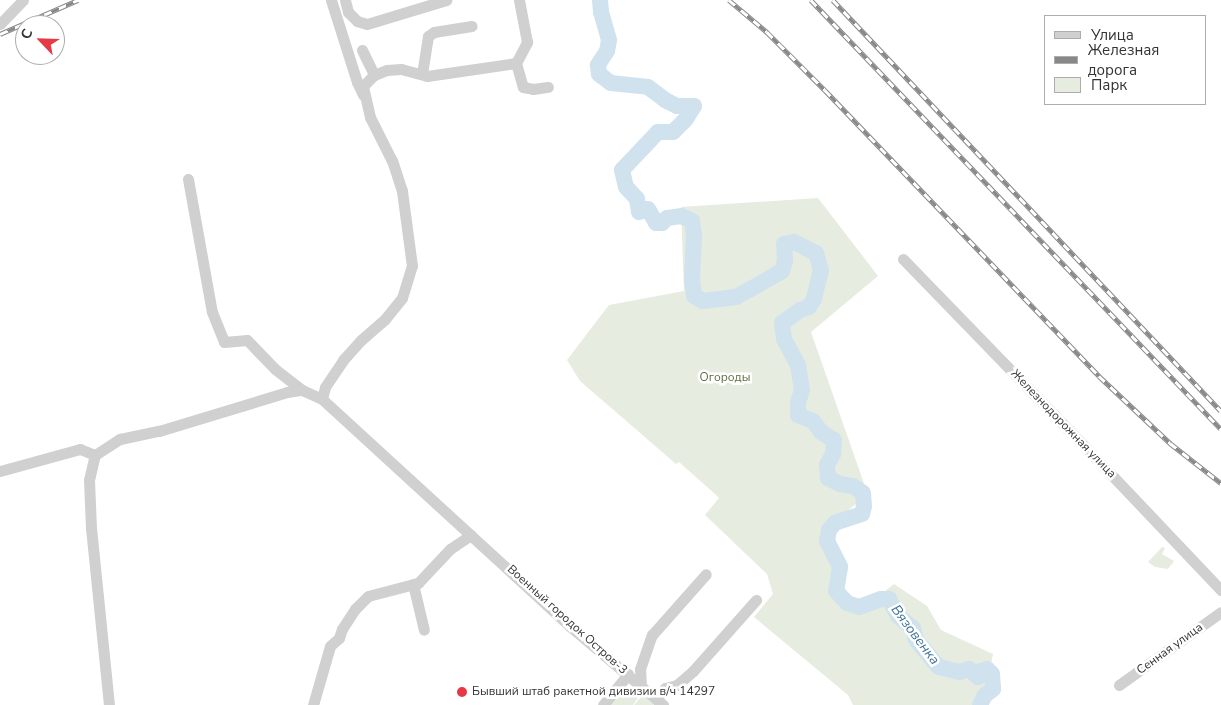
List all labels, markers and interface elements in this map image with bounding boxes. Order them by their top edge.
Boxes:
north arrow [15,15,65,65]
legend [1044,15,1206,105]
text: Улица [1091,25,1134,45]
text: С [16,26,37,42]
text: Железная дорога [1088,40,1159,80]
text: Парк [1091,75,1127,95]
street label: Железнодорожная улица [1007,367,1119,481]
park label: Огороды [700,371,750,385]
street label: Военный городок Остров-3 [504,562,630,678]
water label: Вязовенка [887,602,943,668]
street label: Сенная улица [1134,620,1206,678]
place label: Бывший штаб ракетной дивизии в/ч 14297 [472,685,715,699]
marker: Бывший штаб ракетной дивизии в/ч 14297 [456,686,468,698]

